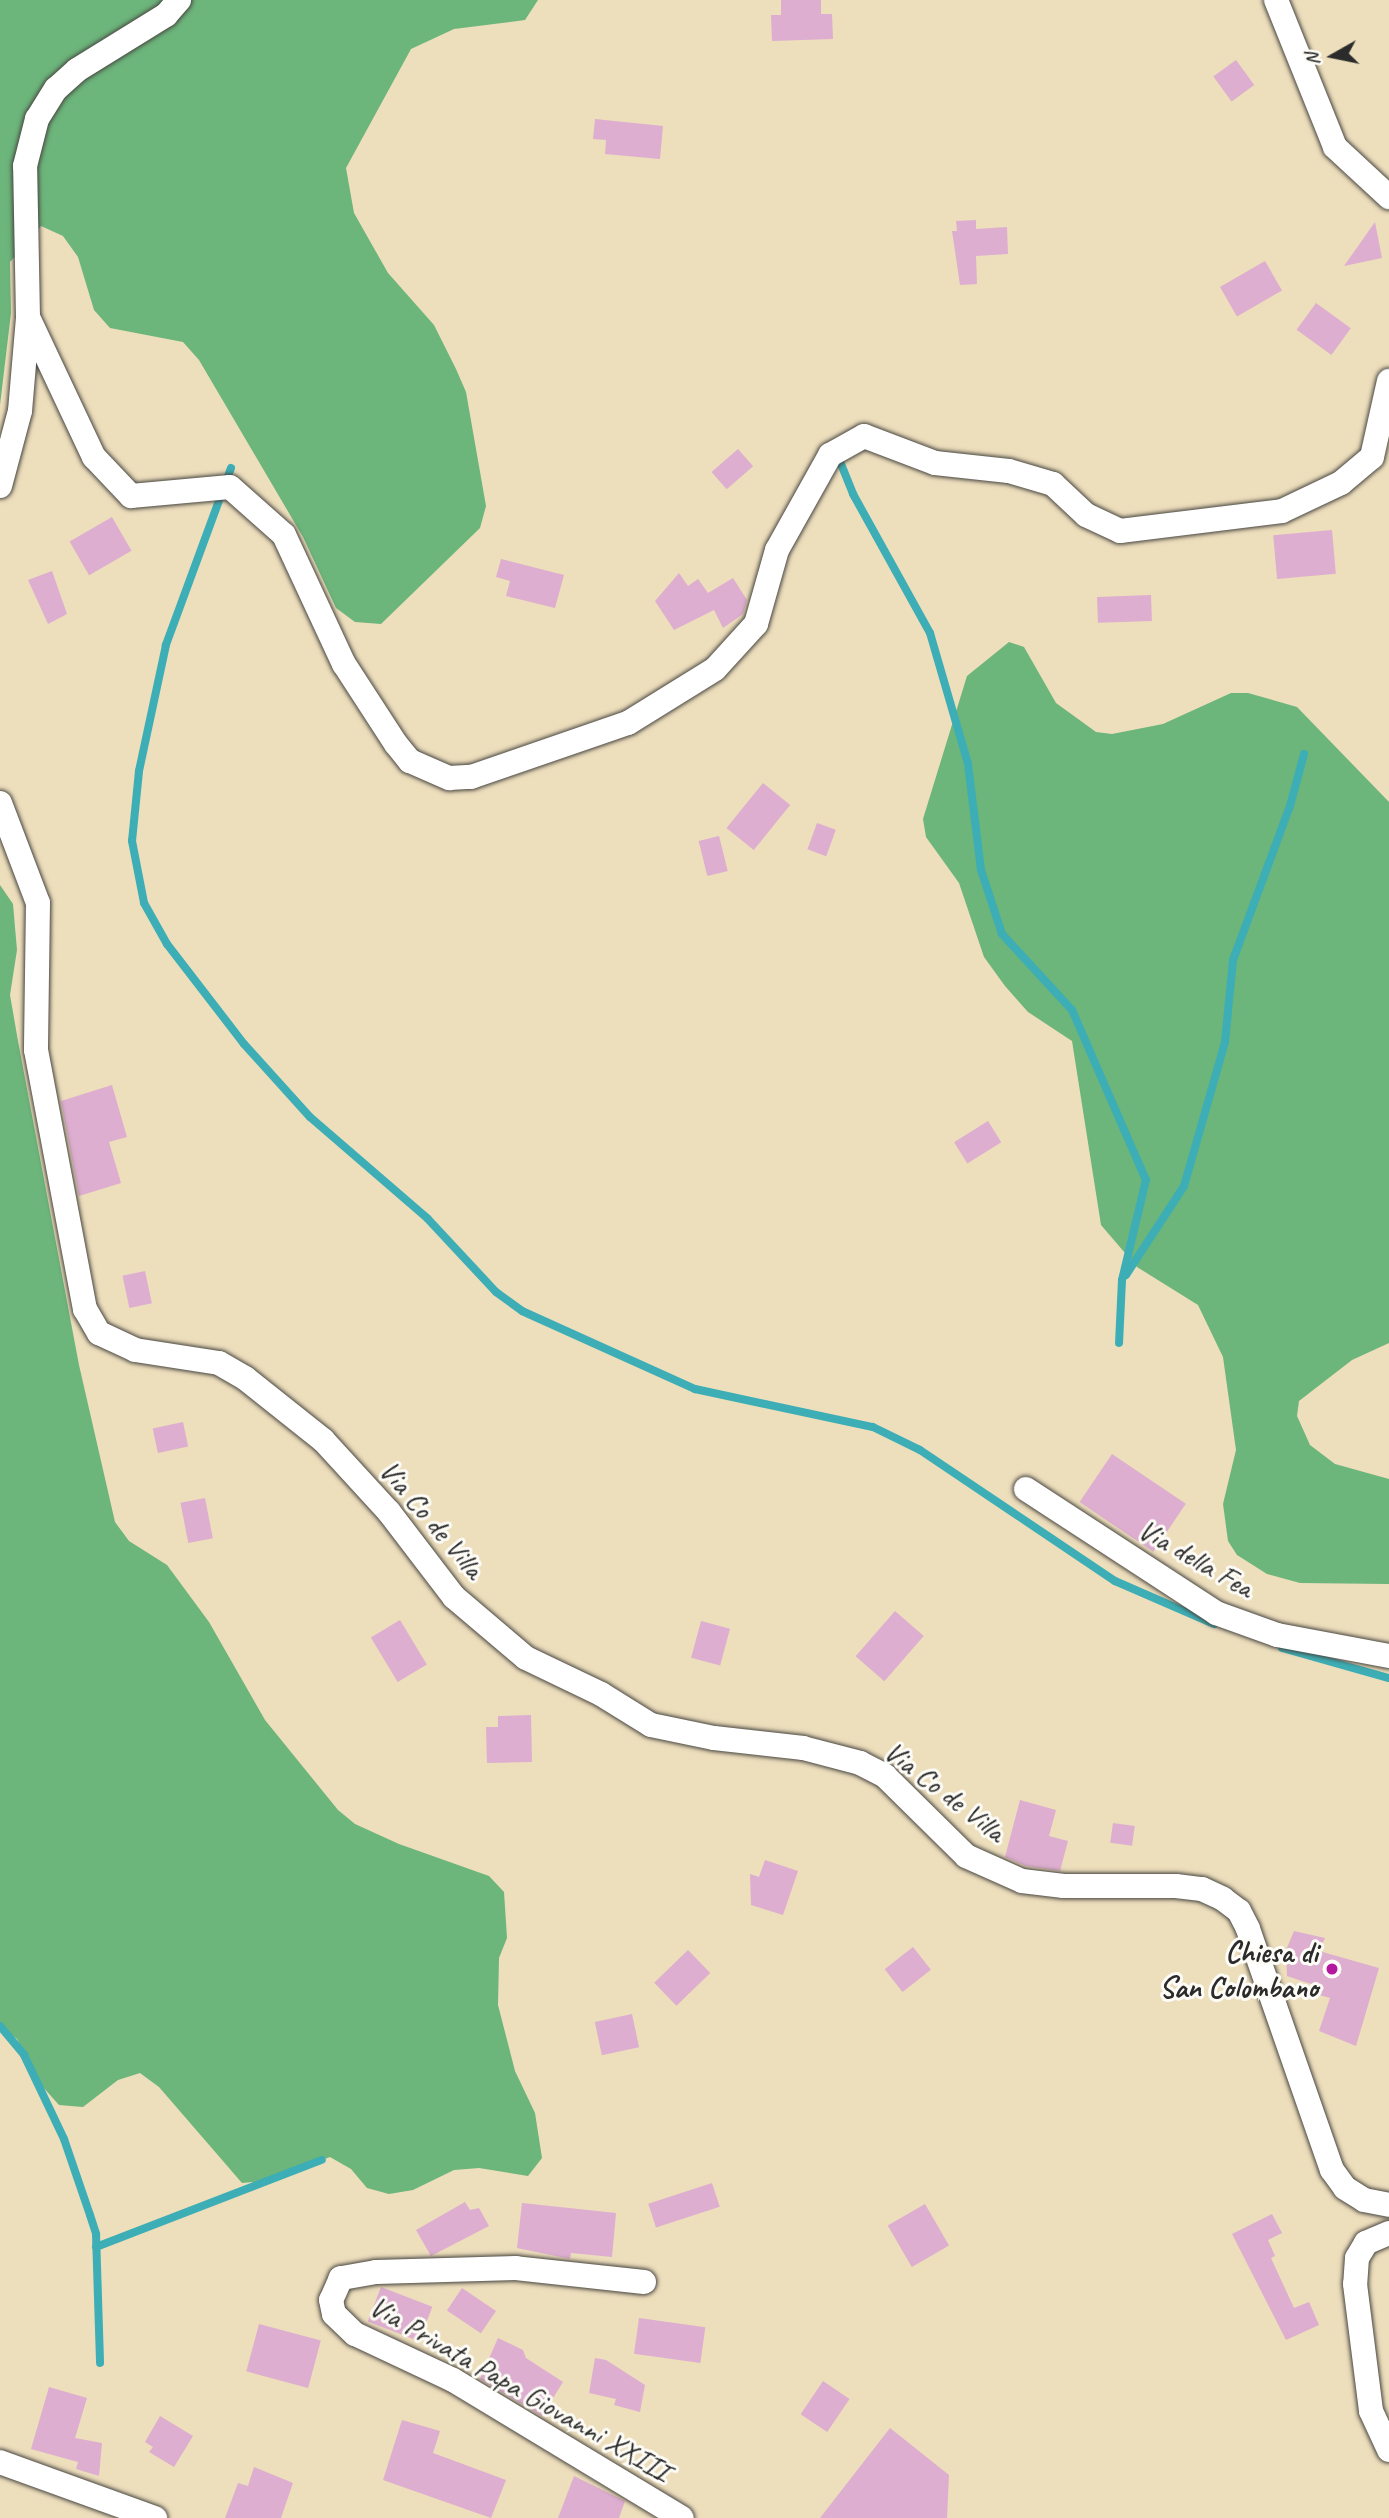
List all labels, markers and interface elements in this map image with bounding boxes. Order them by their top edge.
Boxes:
north arrow [1298,21,1368,91]
text: N [1299,52,1325,67]
street label: Via Co de Villa [372,1453,492,1585]
street label: Via della Fea [1133,1511,1259,1605]
street label: Via Co de Villa [878,1733,1012,1849]
place label: Chiesa di San Colombano [1159,1934,1318,2004]
marker: Chiesa di San Colombano [1324,1961,1340,1977]
street label: Via Privata Papa Giovanni XXIII [364,2288,676,2488]

